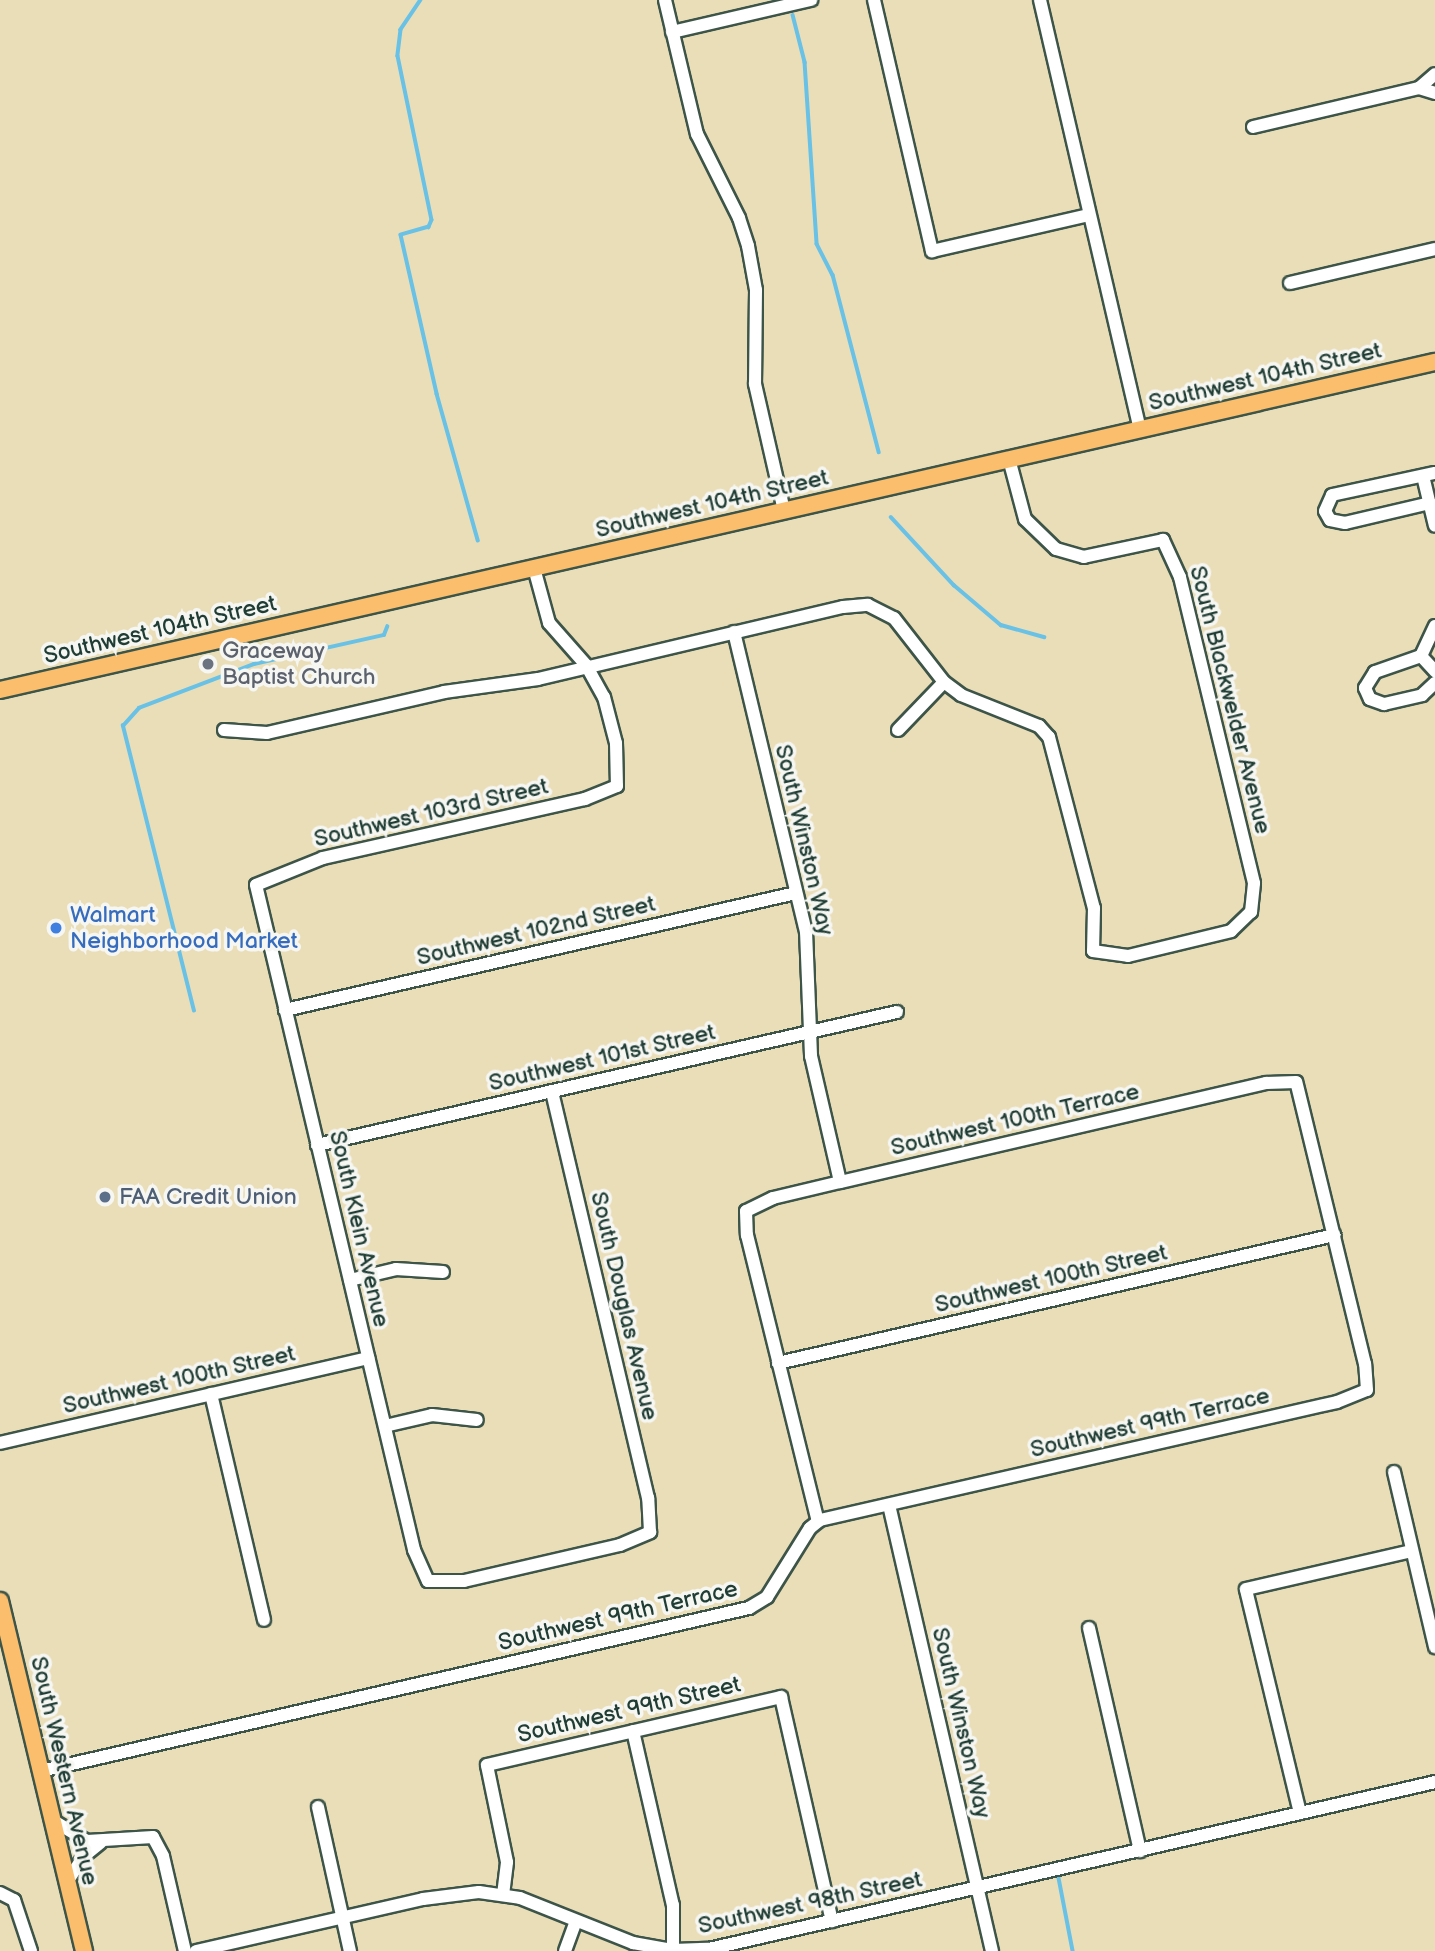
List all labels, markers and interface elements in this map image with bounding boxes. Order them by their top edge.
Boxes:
street label: Southwest 104th Street [1146,337,1384,417]
street label: Southwest 104th Street [593,464,831,544]
street label: South Blackwelder Avenue [1183,563,1277,837]
street label: Southwest 104th Street [41,590,279,670]
place label: Graceway Baptist Church [222,637,376,691]
marker: Graceway Baptist Church [200,656,216,672]
street label: South Winston Way [768,741,840,939]
street label: Southwest 103rd Street [311,773,551,853]
street label: Southwest 102nd Street [414,890,658,972]
place label: Walmart Neighborhood Market [70,901,298,955]
marker: Walmart Neighborhood Market [48,920,64,936]
street label: Southwest 101st Street [486,1018,718,1098]
street label: Southwest 100th Terrace [888,1078,1142,1162]
street label: South Klein Avenue [323,1128,395,1330]
place label: FAA Credit Union [119,1183,297,1211]
marker: FAA Credit Union [97,1189,113,1205]
street label: South Douglas Avenue [584,1189,664,1423]
street label: Southwest 100th Street [932,1239,1170,1319]
street label: Southwest 100th Street [60,1340,298,1420]
street label: Southwest 99th Terrace [1027,1382,1273,1464]
street label: Southwest 99th Terrace [495,1575,741,1657]
street label: South Winston Way [925,1624,997,1822]
street label: South Western Avenue [24,1653,104,1889]
street label: Southwest 99th Street [515,1671,743,1749]
street label: Southwest 98th Street [695,1866,925,1940]

